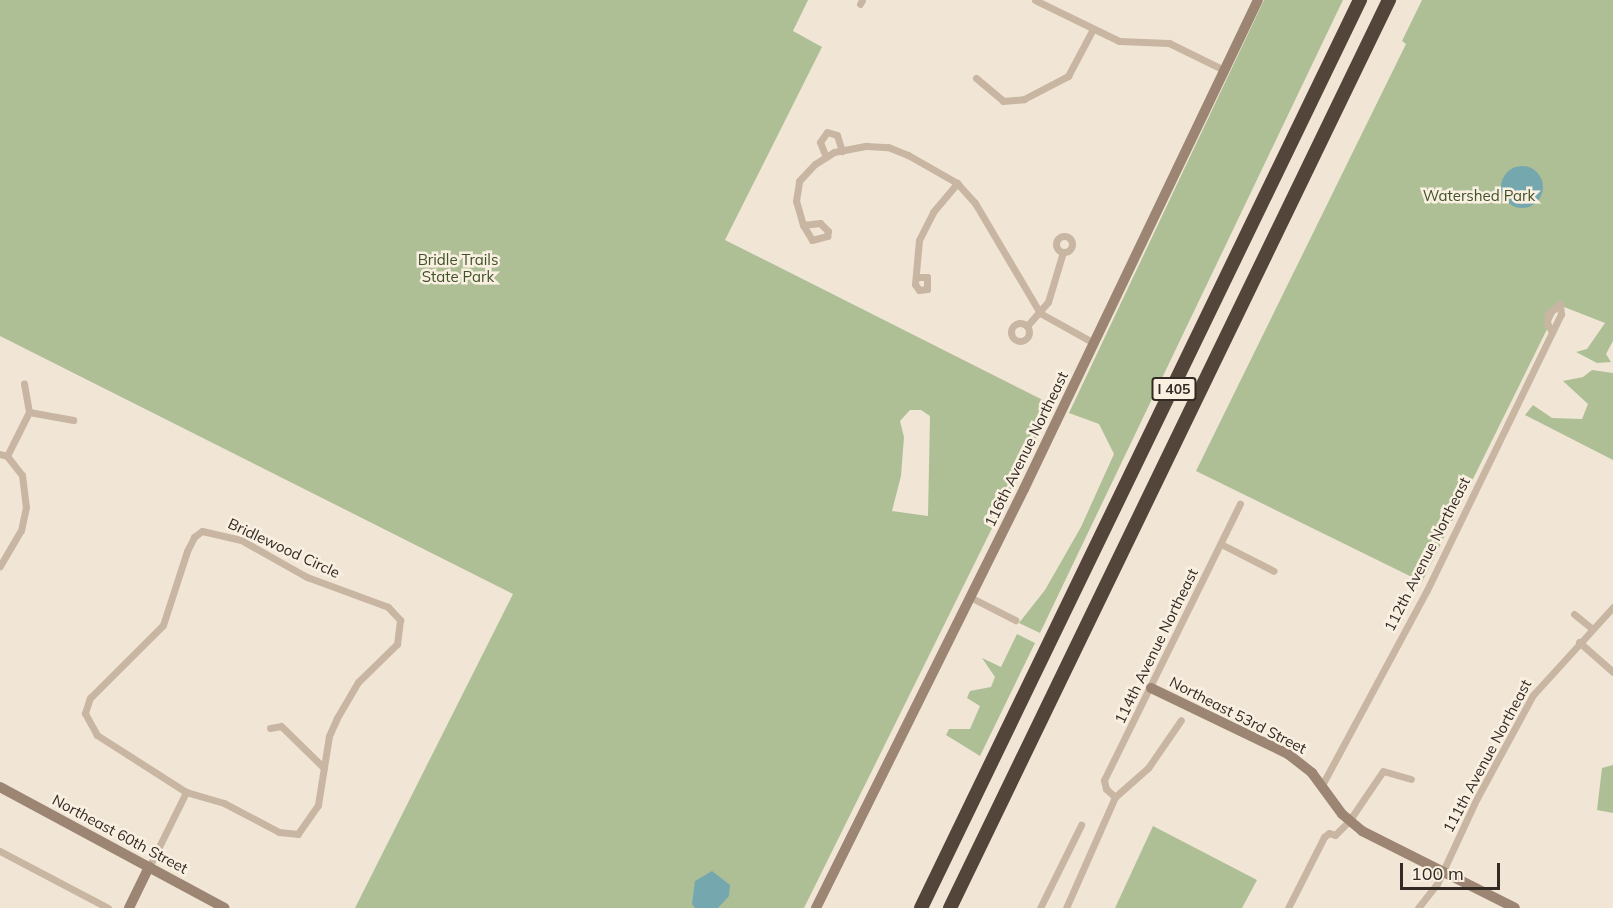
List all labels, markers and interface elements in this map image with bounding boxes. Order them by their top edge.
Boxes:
park label: Watershed Park [1423,187,1535,205]
park label: Bridle Trails State Park [418,250,498,285]
street label: 116th Avenue Northeast [981,368,1071,530]
road number: I 405 [1150,378,1198,400]
street label: 112th Avenue Northeast [1380,474,1474,634]
street label: Bridlewood Circle [225,514,343,582]
street label: 114th Avenue Northeast [1111,565,1201,727]
street label: Northeast 53rd Street [1167,673,1309,757]
street label: 111th Avenue Northeast [1439,676,1535,836]
street label: Northeast 60th Street [49,791,191,877]
scale bar [1403,851,1504,889]
text: 100 m [1411,862,1464,885]

